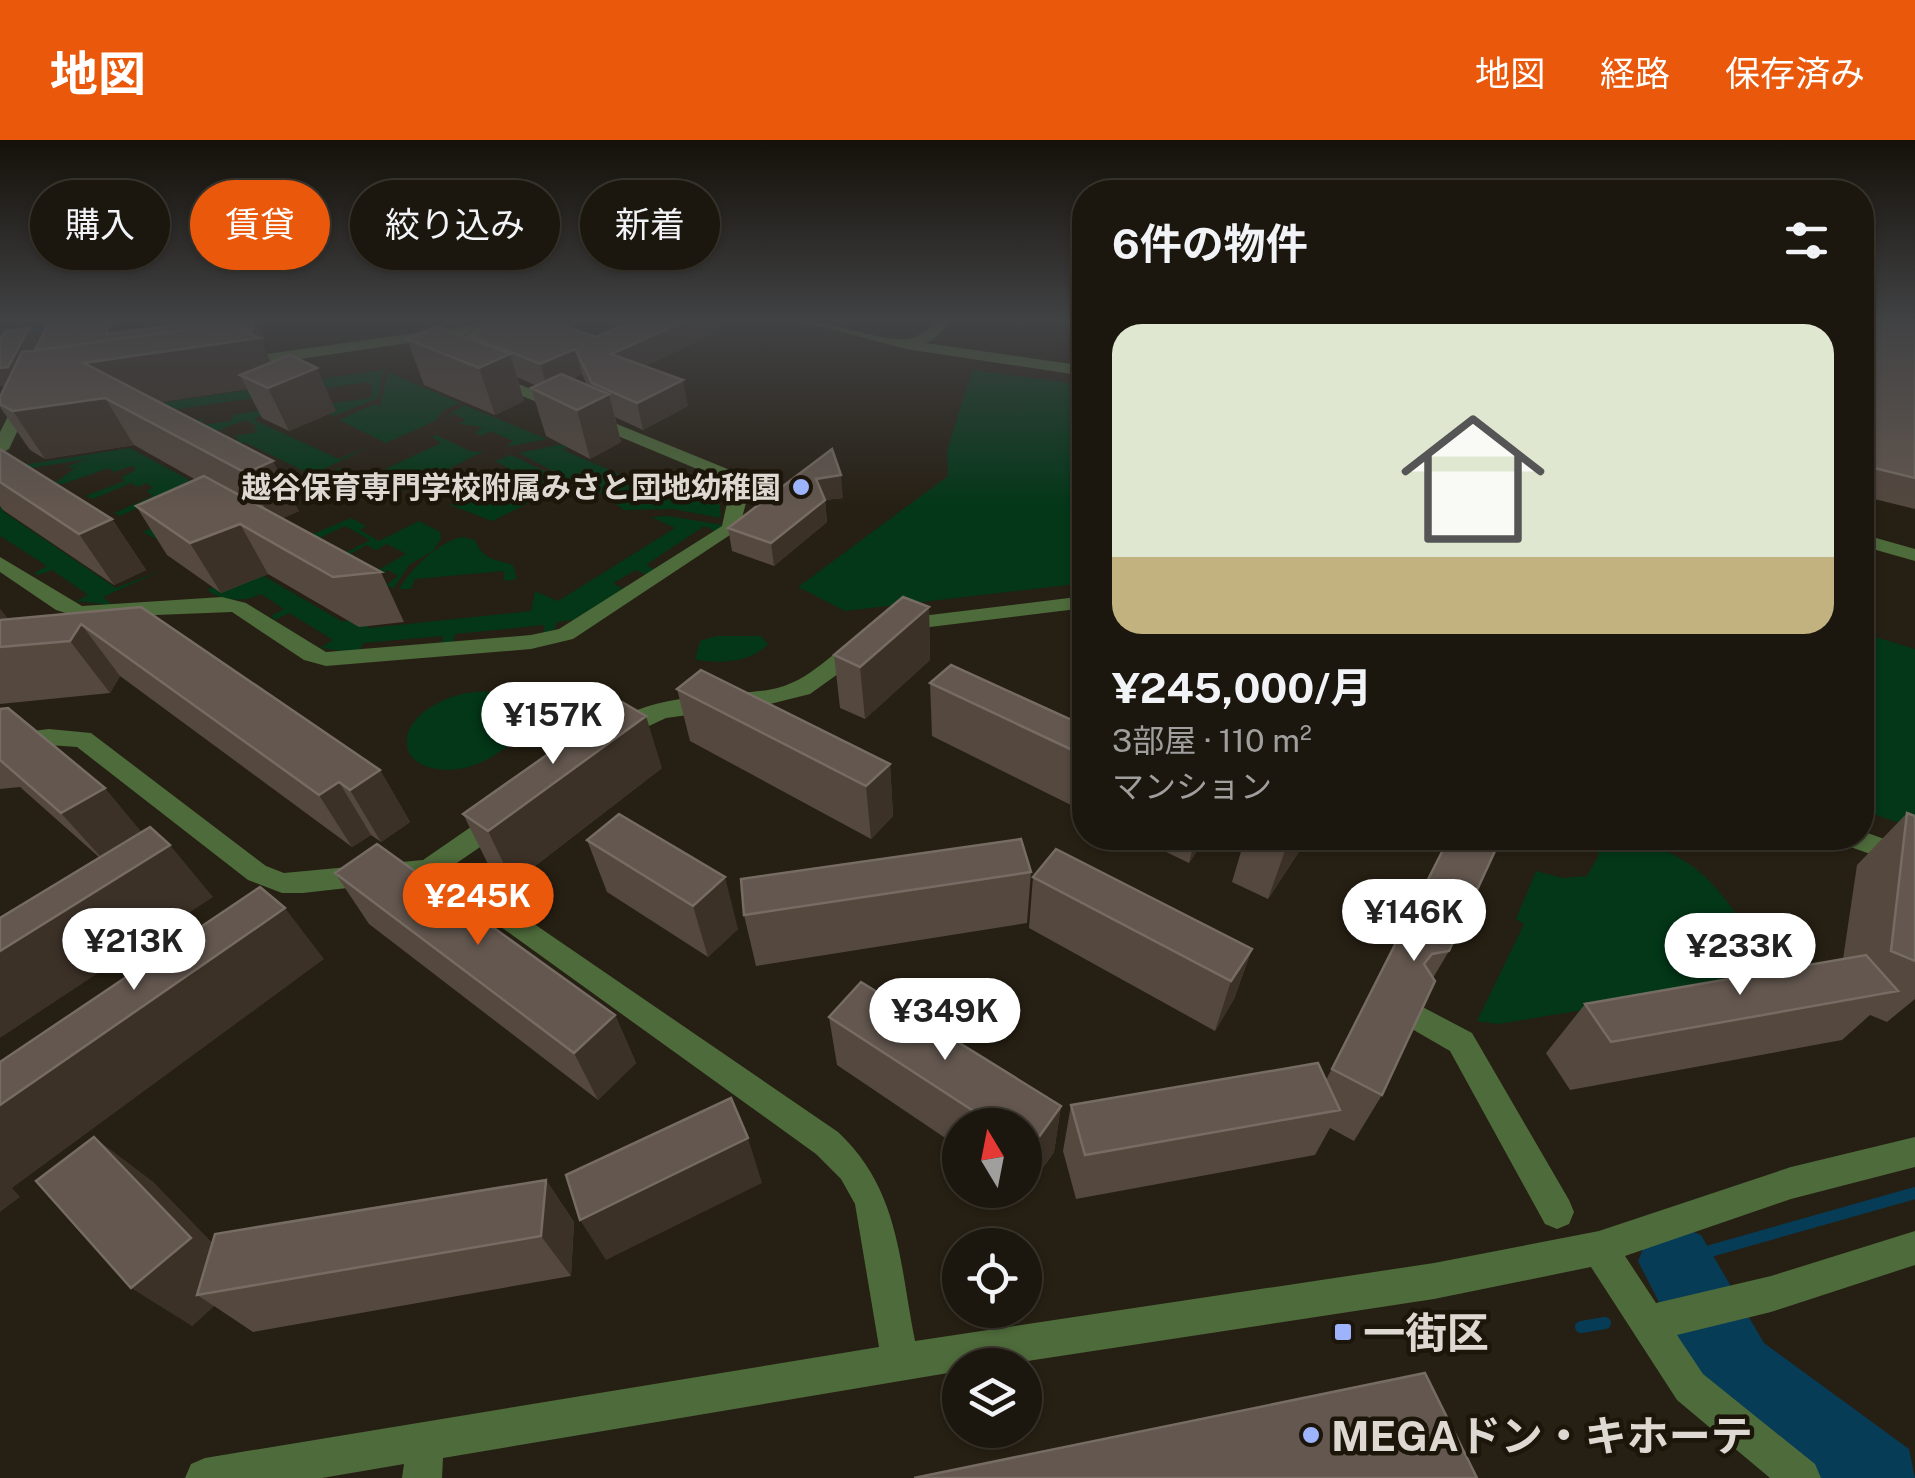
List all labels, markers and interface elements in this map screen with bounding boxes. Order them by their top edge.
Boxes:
text: 地図 [50,45,146,102]
text: 地図 [1475,53,1545,94]
text: 経路 [1600,53,1670,94]
text: 保存済み [1725,53,1865,94]
chip: 購入 [30,180,170,270]
chip: 賃貸 [190,180,330,270]
chip: 絞り込み [350,180,560,270]
chip: 新着 [580,180,720,270]
icon: filters [1779,213,1834,268]
text: 6件の物件 [1112,219,1308,268]
icon: home [1383,389,1563,569]
place label: 越谷保育専門学校附属みさと団地幼稚園 [241,469,781,505]
marker: 越谷保育専門学校附属みさと団地幼稚園 [790,476,812,498]
text: ¥245,000/月 [1112,663,1372,712]
pin: ¥157K [483,682,623,767]
text: ¥157K [503,696,603,733]
text: 3部屋 · 110 m² [1112,722,1312,759]
text: マンション [1112,768,1272,805]
pin: ¥245K [408,863,548,948]
text: ¥245K [425,877,531,914]
pin: ¥146K [1344,879,1484,964]
text: ¥146K [1364,893,1464,930]
pin: ¥213K [64,908,204,993]
pin: ¥233K [1670,913,1810,998]
text: ¥213K [84,922,184,959]
text: ¥233K [1687,927,1793,964]
pin: ¥349K [875,978,1015,1063]
text: ¥349K [891,992,999,1029]
north arrow [942,1108,1042,1208]
map controls [942,1108,1042,1448]
button: locate [942,1228,1042,1328]
place label: 一街区 [1363,1308,1489,1357]
marker: 一街区 [1332,1321,1354,1343]
button: layers [942,1348,1042,1448]
place label: MEGAドン・キホーテ [1331,1411,1753,1460]
marker: MEGAドン・キホーテ [1300,1424,1322,1446]

